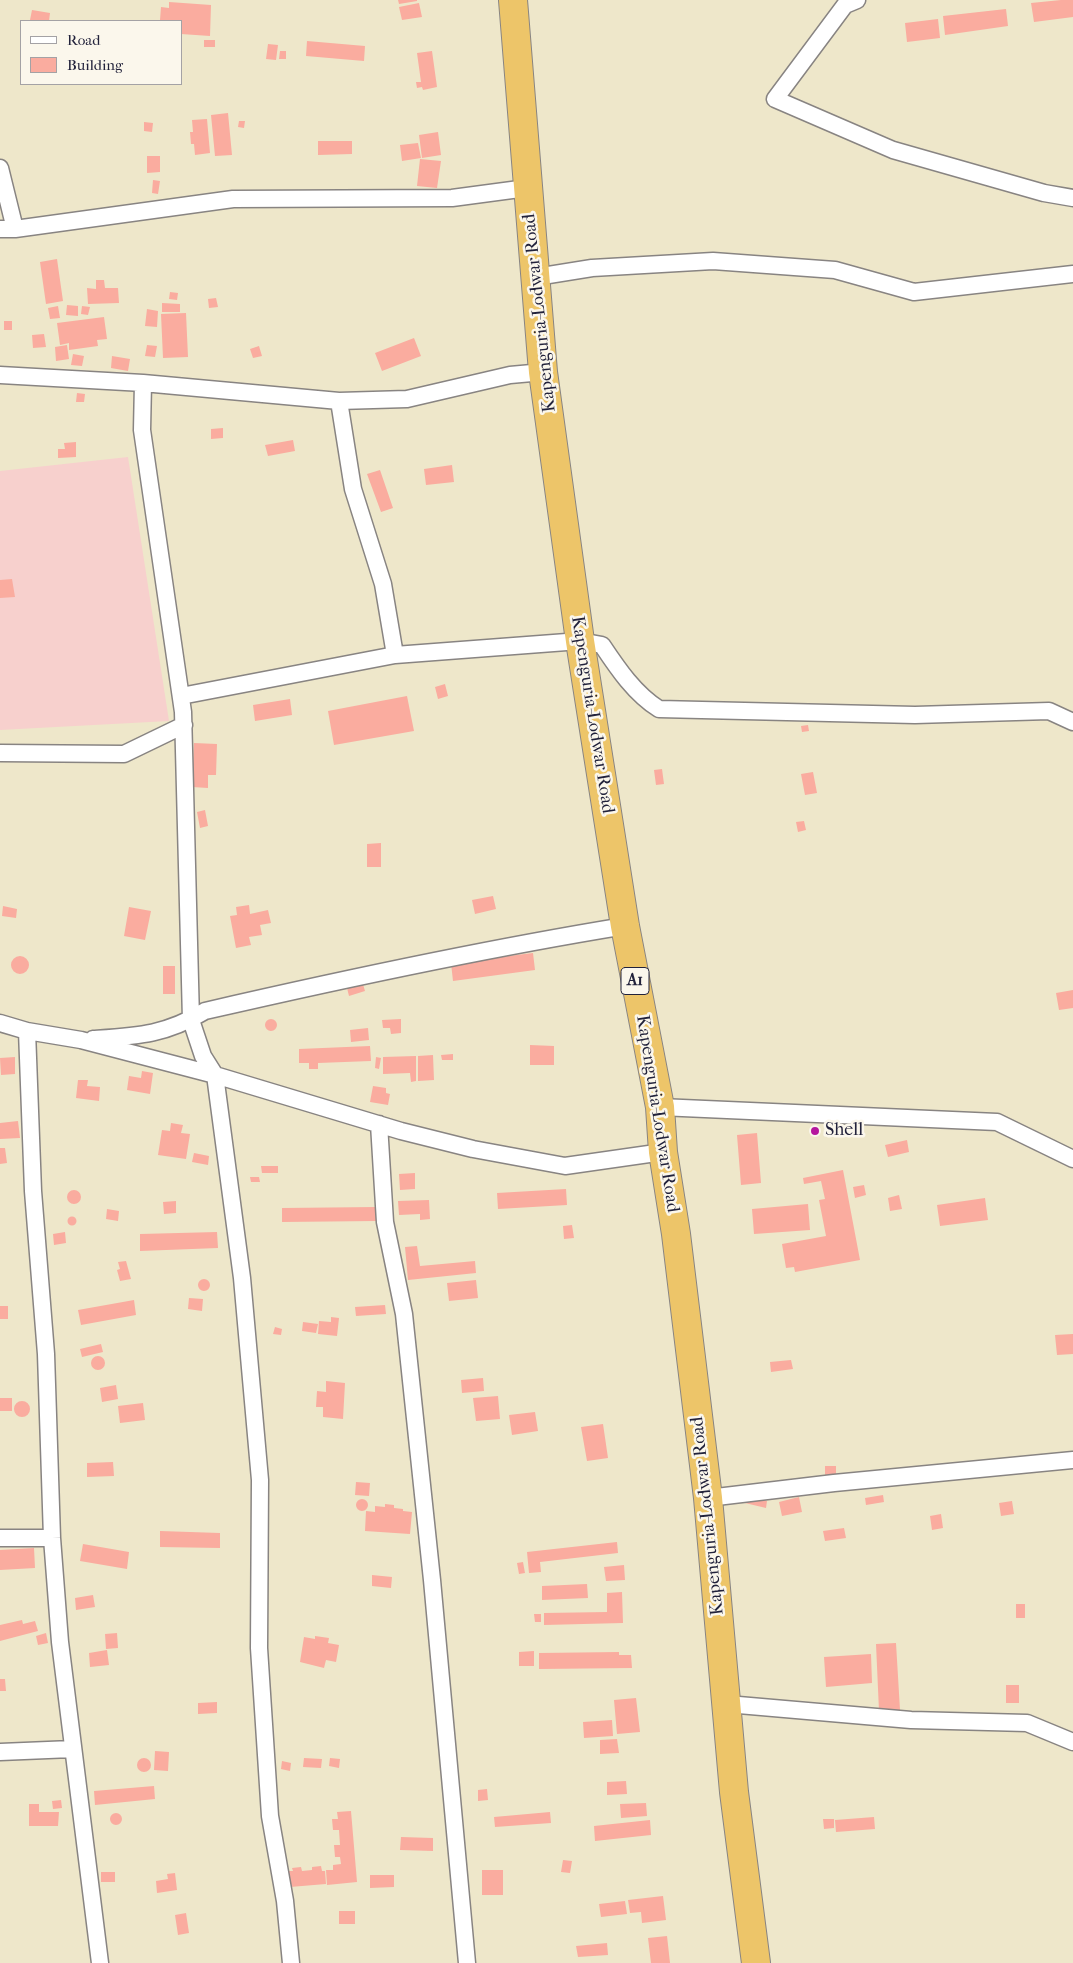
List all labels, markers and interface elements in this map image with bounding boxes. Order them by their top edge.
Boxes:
legend [20,20,182,85]
text: Road [67,31,100,49]
text: Building [67,56,123,74]
street label: Kapenguria-Lodwar Road [519,213,561,413]
street label: Kapenguria-Lodwar Road [566,615,618,815]
road number: A1 [621,968,649,994]
street label: Kapenguria-Lodwar Road [631,1014,683,1214]
place label: Shell [825,1120,863,1142]
marker: Shell [809,1125,821,1137]
street label: Kapenguria-Lodwar Road [687,1416,729,1616]

